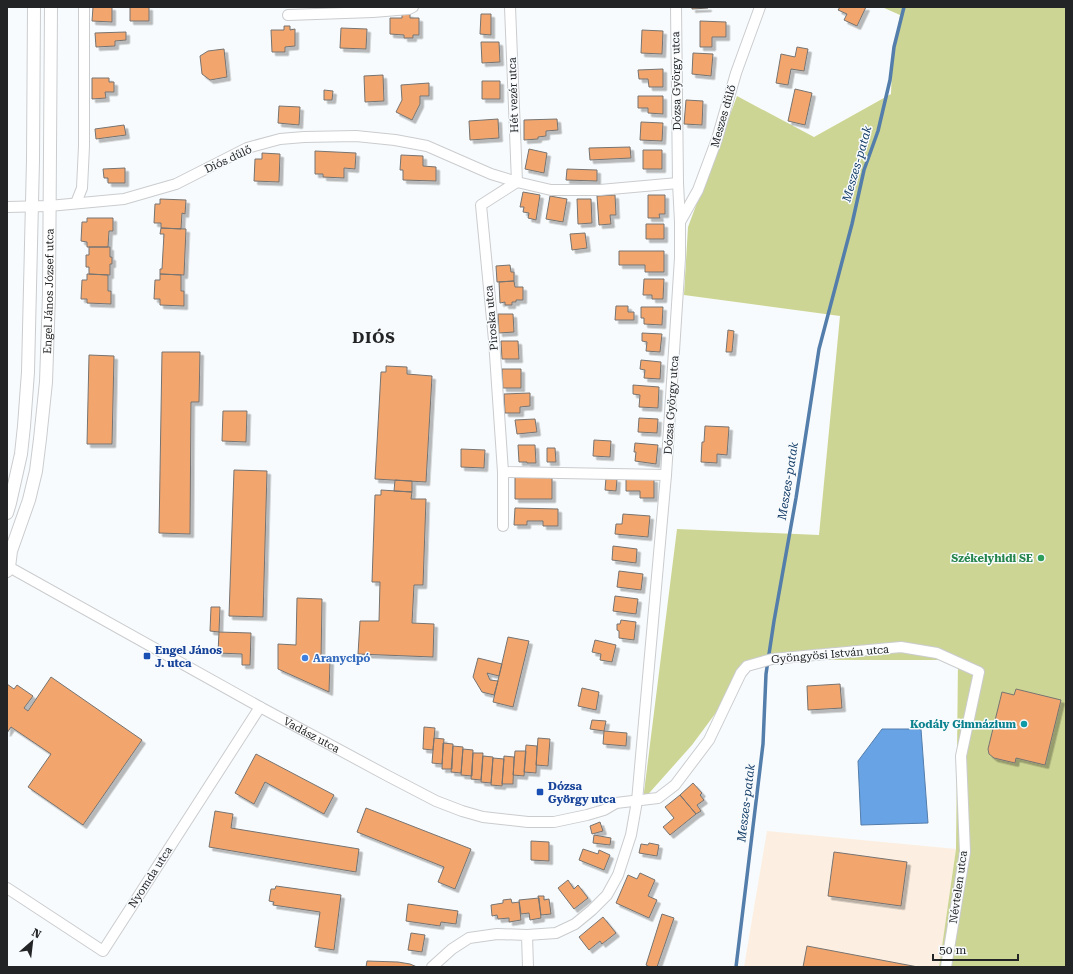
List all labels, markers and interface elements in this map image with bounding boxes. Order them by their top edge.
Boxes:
street label: Dózsa György utca [669,31,684,131]
street label: Hét vezér utca [506,57,521,133]
street label: Meszes dűlő [708,83,739,149]
water label: Meszes-patak [839,124,875,205]
street label: Diós dűlő [202,143,254,176]
street label: Engel János József utca [41,228,56,354]
street label: Piroska utca [482,285,501,351]
district label: DIÓS [352,328,396,347]
street label: Dózsa György utca [662,355,681,455]
water label: Meszes-patak [775,441,801,522]
place label: Székelyhidi SE [951,552,1033,565]
marker: Székelyhidi SE [1036,553,1046,563]
street label: Gyöngyösi István utca [771,643,890,666]
place label: Engel János J. utca [155,644,222,670]
marker: Engel János J. utca [142,651,152,661]
place label: Aranycipó [313,652,370,665]
marker: Aranycipó [300,653,310,663]
street label: Vadász utca [281,715,342,756]
place label: Kodály Gimnázium [910,718,1016,731]
marker: Kodály Gimnázium [1019,719,1029,729]
water label: Meszes-patak [734,763,758,844]
place label: Dózsa György utca [548,780,616,806]
marker: Dózsa György utca [535,787,545,797]
street label: Nyomda utca [126,844,175,910]
street label: Névtelen utca [947,850,970,924]
north arrow [12,922,52,962]
text: N [30,926,44,942]
scale bar [933,936,1018,962]
text: 50 m [939,943,966,957]

